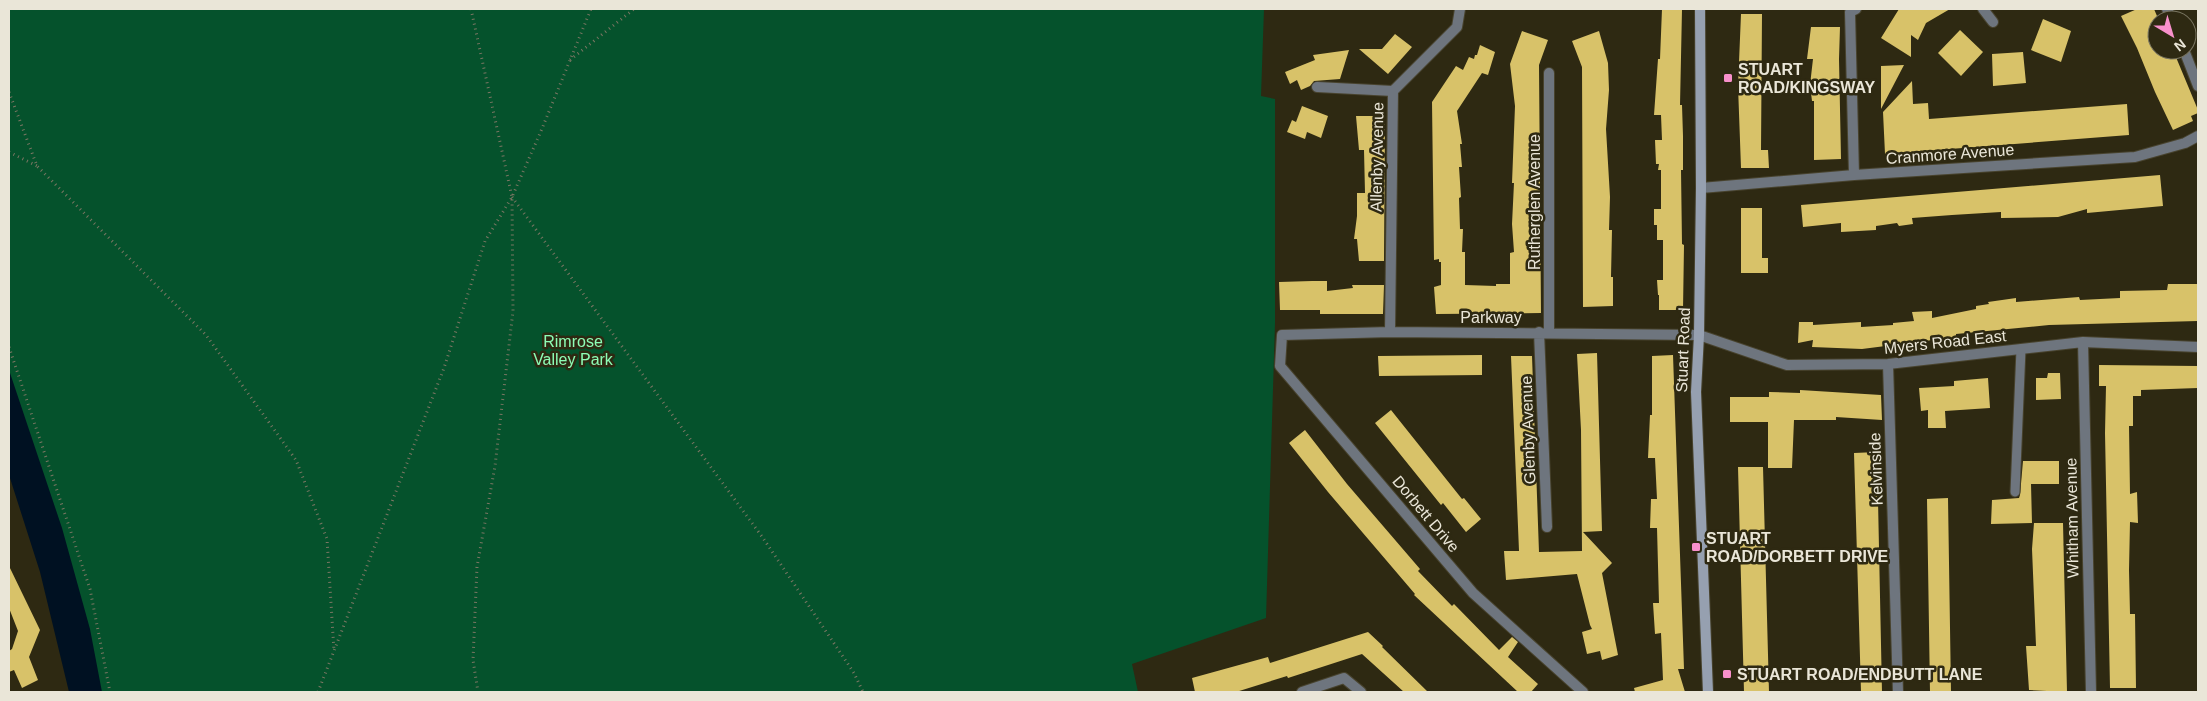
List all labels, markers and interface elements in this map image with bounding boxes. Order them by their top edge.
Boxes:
north arrow [2147,10,2197,60]
text: N [2171,36,2189,55]
place label: STUART ROAD/KINGSWAY [1738,61,1876,96]
marker: STUART ROAD/KINGSWAY [1722,72,1734,84]
street label: Allenby Avenue [1368,102,1386,212]
street label: Rutherglen Avenue [1526,134,1543,270]
street label: Cranmore Avenue [1885,141,2015,167]
street label: Stuart Road [1673,307,1693,393]
street label: Parkway [1460,309,1522,326]
street label: Myers Road East [1883,327,2007,357]
park label: Rimrose Valley Park [533,333,614,368]
street label: Glenby Avenue [1518,376,1538,484]
street label: Kelvinside [1866,432,1886,506]
street label: Whitham Avenue [2062,457,2082,578]
street label: Dorbett Drive [1389,472,1463,556]
place label: STUART ROAD/DORBETT DRIVE [1706,530,1889,565]
marker: STUART ROAD/DORBETT DRIVE [1690,541,1702,553]
place label: STUART ROAD/ENDBUTT LANE [1737,666,1983,683]
marker: STUART ROAD/ENDBUTT LANE [1721,668,1733,680]

